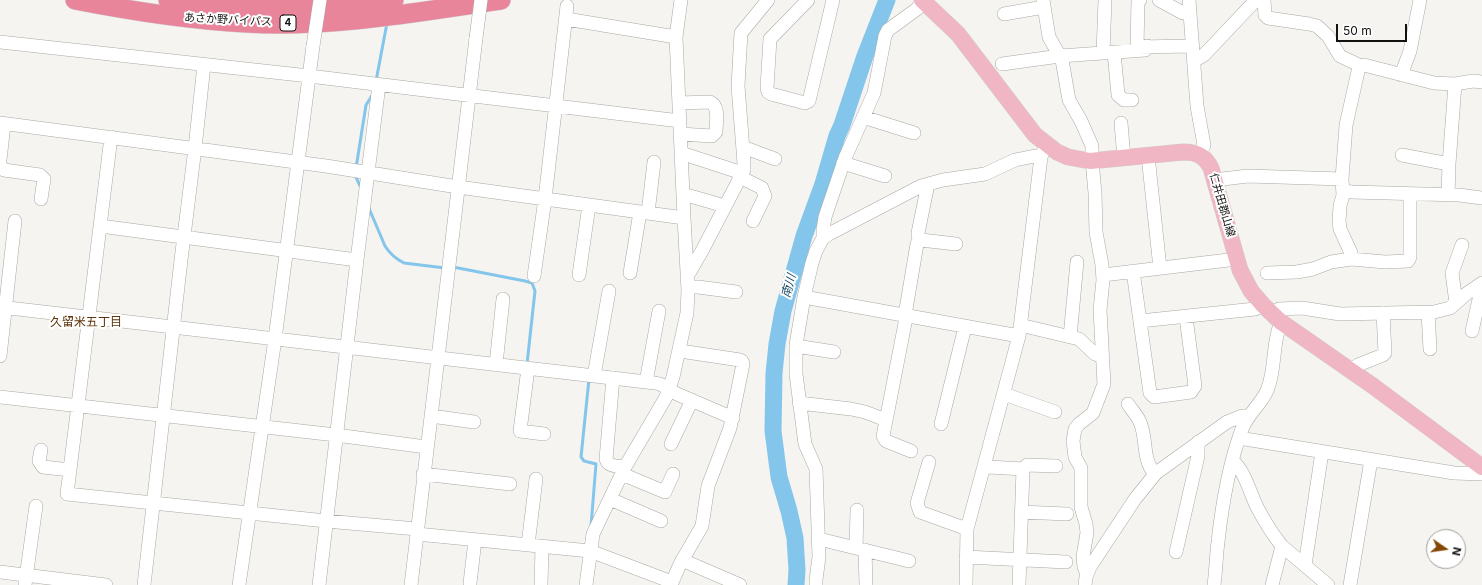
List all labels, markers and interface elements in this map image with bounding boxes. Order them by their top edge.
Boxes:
street label: あさか野バイパス [184,11,272,29]
road number: 4 [280,15,296,31]
scale bar [1338,16,1409,42]
text: 50 m [1343,23,1372,38]
street label: 仁井田郡山線 [1207,171,1237,239]
water label: 南川 [779,272,799,300]
district label: 久留米五丁目 [50,315,122,329]
north arrow [1426,529,1466,569]
text: N [1449,546,1464,557]

